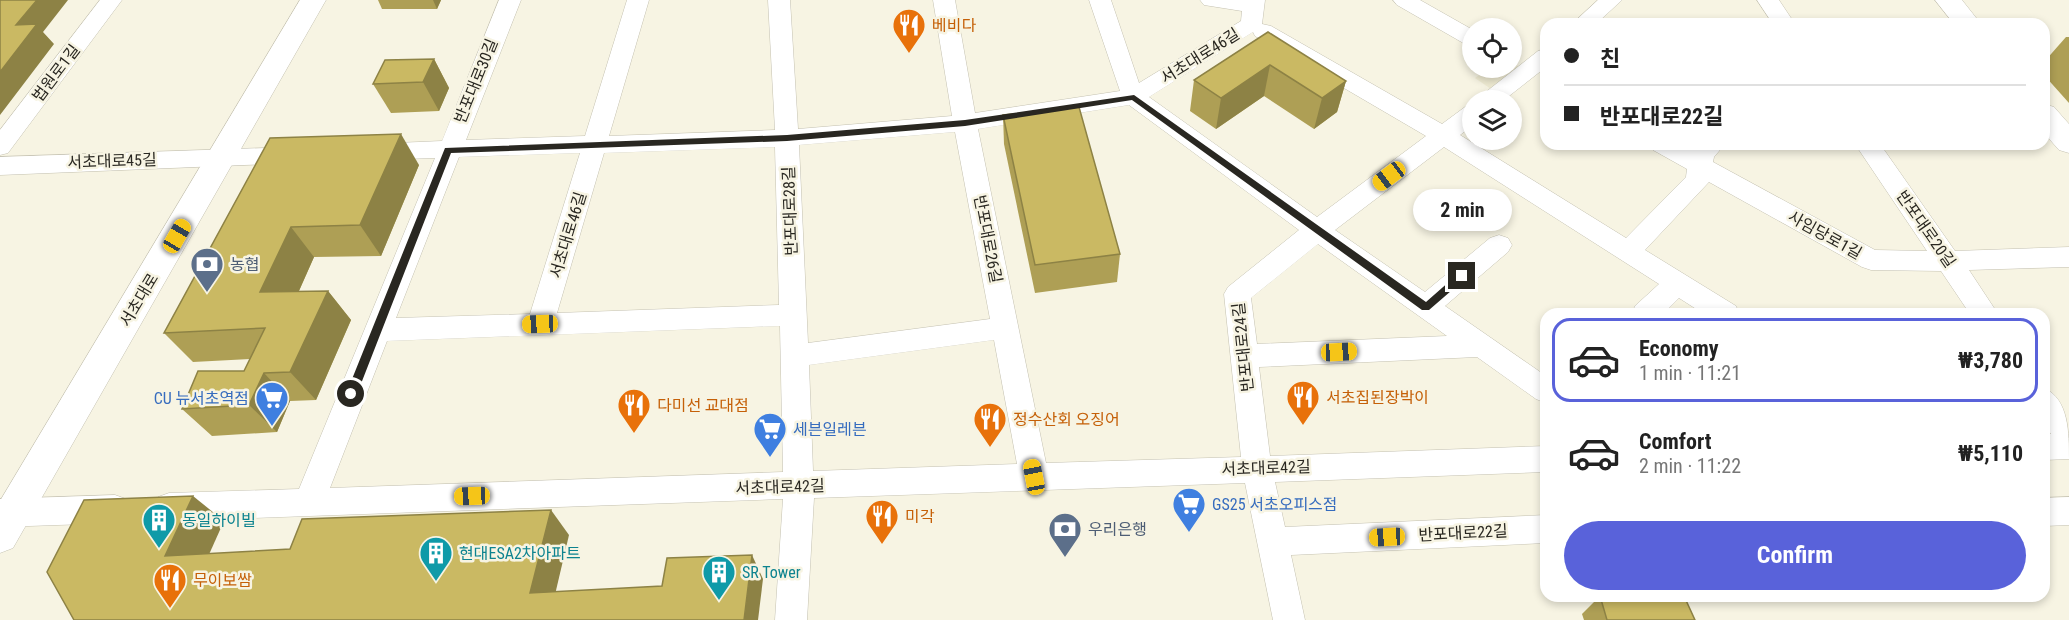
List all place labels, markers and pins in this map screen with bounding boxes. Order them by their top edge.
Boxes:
restaurant icon: 베비다 [891,7,927,54]
place label: 베비다 [932,16,976,35]
bank icon: 농협 [189,246,225,293]
place label: 농협 [230,255,259,274]
restaurant icon: 서초집된장박이 [1285,379,1321,426]
supermarket icon: CU 뉴서초역점 [254,380,290,427]
restaurant icon: 다미선 교대점 [616,387,652,434]
place label: 서초집된장박이 [1326,388,1429,407]
place label: CU 뉴서초역점 [154,389,249,408]
place label: 다미선 교대점 [657,396,749,415]
restaurant icon: 정수산회 오징어 [972,401,1008,448]
place label: 정수산회 오징어 [1013,410,1120,429]
supermarket icon: 세븐일레븐 [752,411,788,458]
place label: 세븐일레븐 [793,420,867,439]
supermarket icon: GS25 서초오피스점 [1171,486,1207,533]
place label: GS25 서초오피스점 [1212,495,1338,514]
restaurant icon: 미각 [864,498,900,545]
building icon: 동일하이빌 [141,502,177,549]
place label: 미각 [905,507,935,526]
place label: 동일하이빌 [182,511,256,530]
bank icon: 우리은행 [1047,511,1083,558]
place label: 우리은행 [1088,520,1147,539]
building icon: 현대ESA2차아파트 [418,535,454,582]
place label: 현대ESA2차아파트 [459,544,581,563]
building icon: SR Tower [701,554,737,601]
restaurant icon: 무이보쌈 [152,562,188,609]
place label: SR Tower [742,563,801,582]
place label: 무이보쌈 [193,571,252,590]

